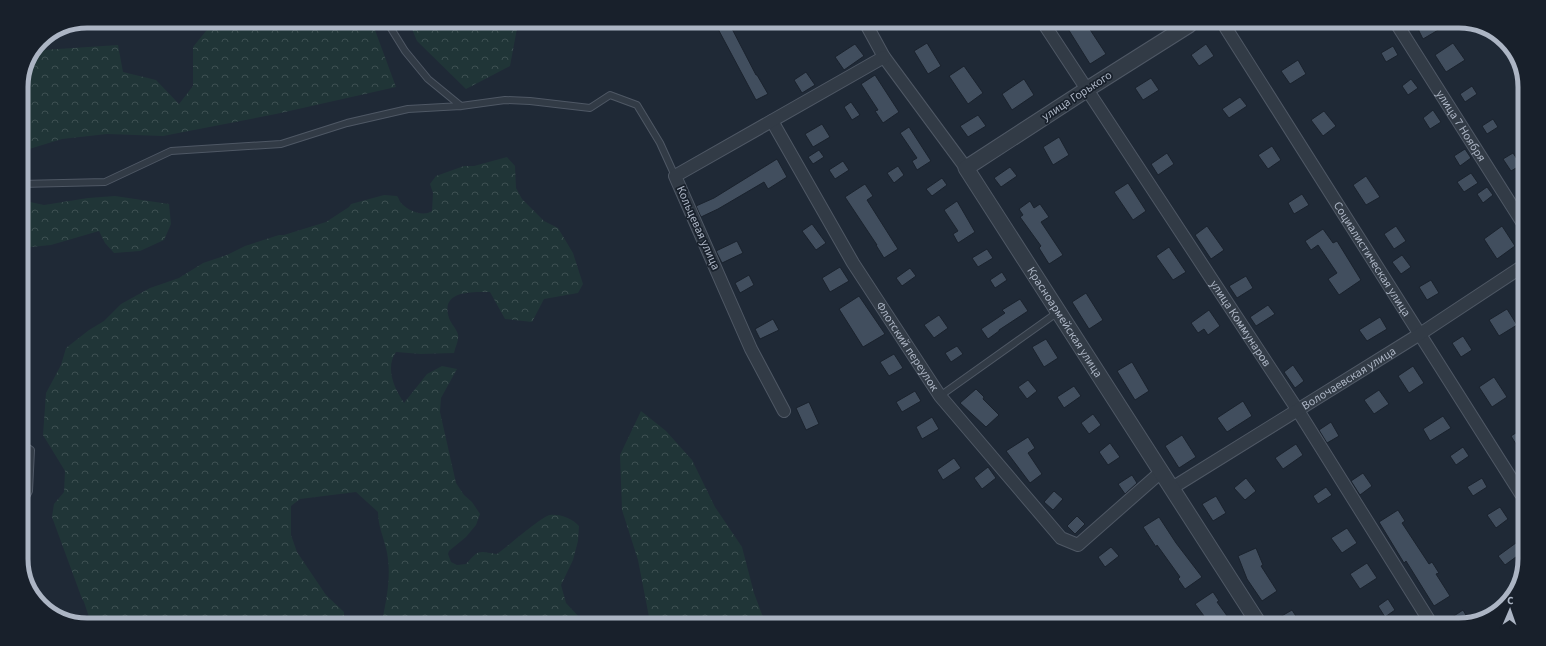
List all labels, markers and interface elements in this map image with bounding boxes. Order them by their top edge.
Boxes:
street label: улица Горького [1038,67,1116,125]
street label: улица 7 Ноября [1432,86,1490,165]
street label: Кольцевая улица [672,183,724,273]
street label: Социалистическая улица [1329,198,1415,320]
street label: Красноармейская улица [1023,263,1107,381]
street label: улица Коммунаров [1206,277,1275,370]
street label: Флотский переулок [872,298,943,394]
street label: Волочаевская улица [1298,343,1399,414]
north arrow [1490,590,1530,630]
text: С [1507,593,1514,608]

